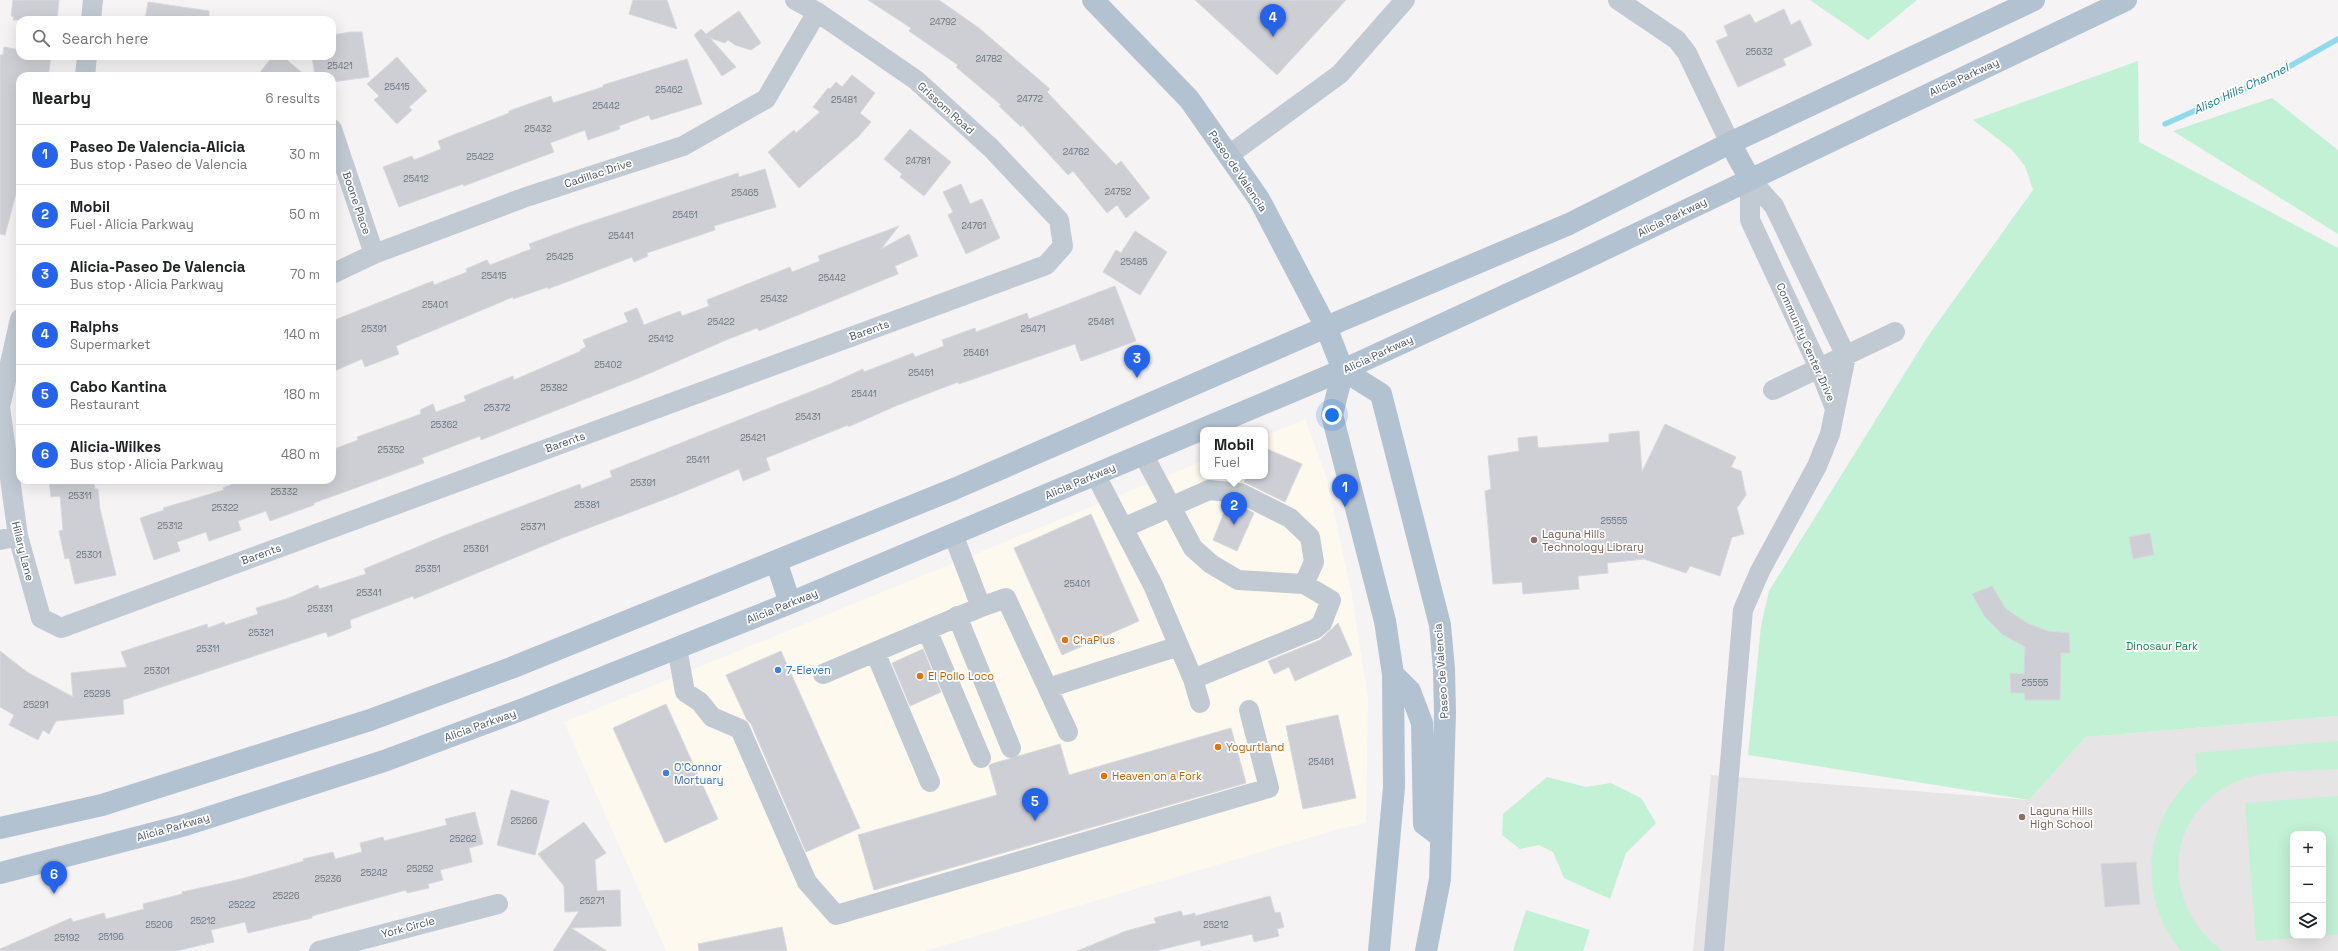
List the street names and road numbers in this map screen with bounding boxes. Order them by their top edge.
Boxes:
street label: Alicia Parkway [1927,55,2001,99]
street label: Grissom Road [915,79,977,137]
street label: Paseo de Valencia [1206,128,1271,215]
street label: Cadillac Drive [562,155,634,191]
street label: Boone Place [340,170,374,236]
street label: Alicia Parkway [1635,194,1709,240]
street label: Community Center Drive [1774,281,1838,403]
street label: Barents [847,316,891,344]
street label: Alicia Parkway [1341,332,1415,376]
street label: Barents [543,428,587,456]
street label: Alicia Parkway [1043,460,1117,502]
street label: Hillary Lane [9,520,37,582]
street label: Barents [239,540,283,568]
street label: Alicia Parkway [744,585,820,627]
street label: Paseo de Valencia [1431,622,1451,719]
street label: Alicia Parkway [442,706,518,744]
street label: Alicia Parkway [135,810,211,844]
street label: York Circle [380,913,436,941]

